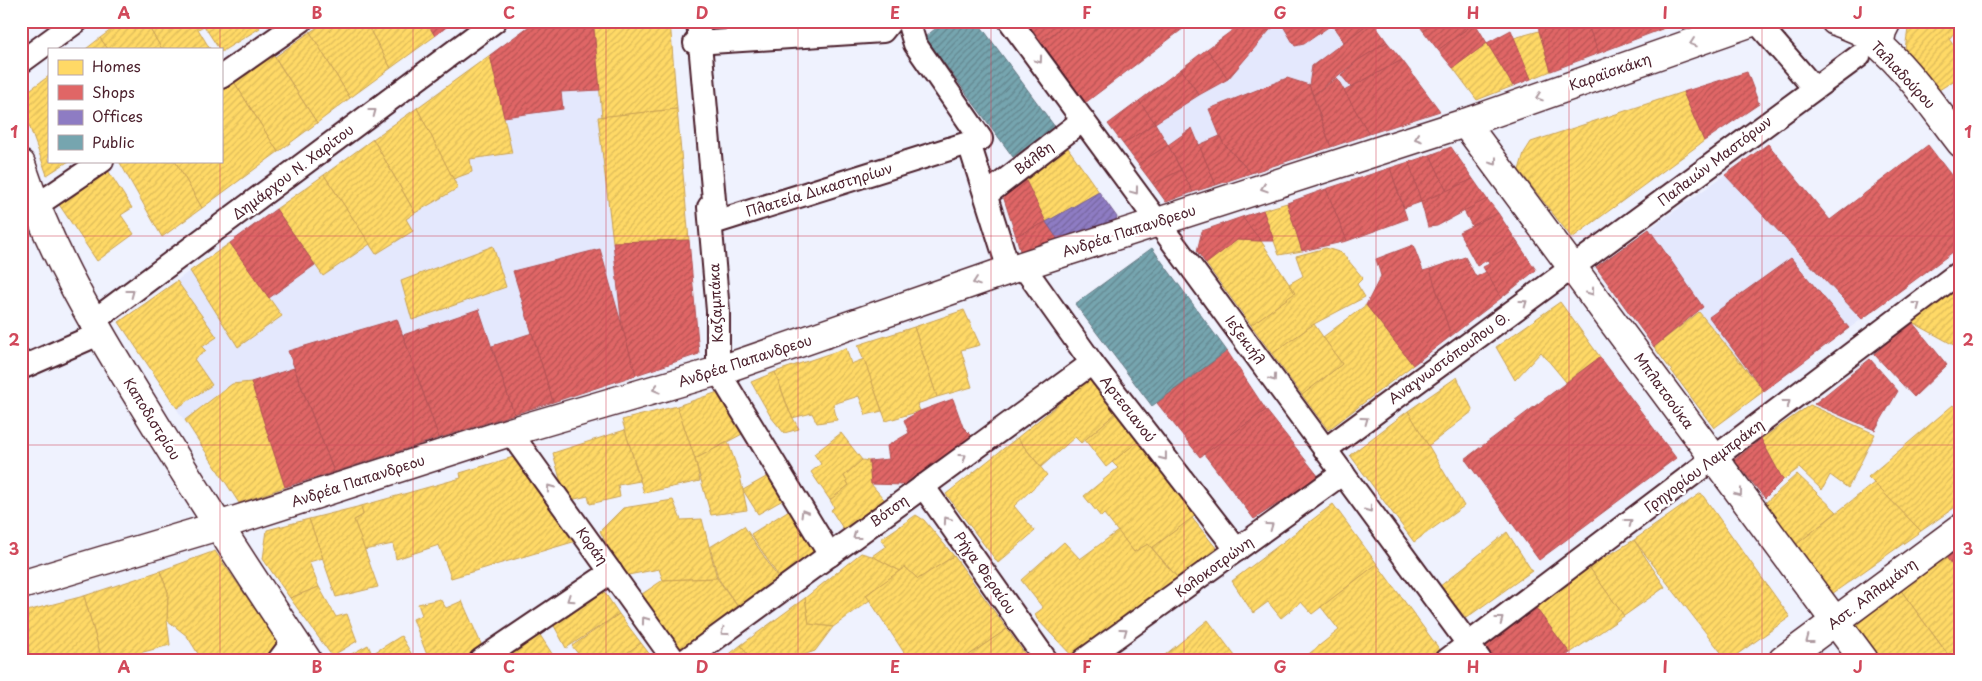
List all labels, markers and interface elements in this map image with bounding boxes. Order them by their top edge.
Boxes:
text: A [118,0,131,24]
text: B [312,0,323,24]
text: C [503,0,515,24]
text: D [696,0,708,24]
text: E [890,0,900,24]
text: F [1082,0,1092,24]
text: G [1273,0,1287,24]
text: H [1467,0,1479,24]
text: I [1662,0,1668,24]
text: J [1853,0,1863,24]
street label: Ταλιαδούρου [1866,36,1940,113]
one-way arrow [1689,37,1697,47]
legend [48,48,222,162]
street label: Καραϊσκάκη [1566,48,1654,95]
text: Homes [92,54,141,77]
one-way arrow [1033,54,1042,64]
text: Shops [92,80,135,103]
one-way arrow [1535,91,1544,101]
text: Offices [92,104,143,127]
one-way arrow [367,109,377,118]
street label: Παλαιών Μαστόρων [1653,110,1776,211]
text: 1 [10,119,18,143]
street label: Δημάρχου Ν. Χαρίτου [228,119,358,224]
text: 1 [1964,119,1972,143]
text: Public [92,130,135,153]
one-way arrow [1414,132,1423,142]
street label: Βάλβη [1010,136,1058,179]
one-way arrow [1488,156,1496,165]
street label: Πλατεία Δικαστηρίων [743,157,895,222]
one-way arrow [1260,182,1268,192]
one-way arrow [1130,185,1138,194]
street label: Ανδρέα Παπανδρεου [1059,199,1198,262]
street label: Καζαμπάκα [703,263,728,343]
one-way arrow [972,276,981,286]
one-way arrow [1585,286,1593,295]
one-way arrow [125,290,135,299]
one-way arrow [1518,300,1528,309]
one-way arrow [1911,302,1921,311]
street label: Αναγνωστόπουλου Θ. [1384,306,1514,409]
street label: Ιεζεκιήλ [1220,311,1270,369]
text: 2 [8,327,20,351]
text: 2 [1962,327,1974,351]
street label: Ανδρέα Παπανδρεου [675,329,814,392]
street label: Μπλατσούκα [1630,348,1699,433]
street label: Αρτεσιανού [1096,371,1161,447]
one-way arrow [1268,372,1276,381]
street label: Καποδιστρίου [119,374,186,464]
one-way arrow [653,384,661,394]
one-way arrow [1781,400,1791,409]
street label: Γρηγορίου Λαμπράκη [1640,414,1768,518]
one-way arrow [1359,418,1368,426]
street label: Ανδρέα Παπανδρεου [288,449,427,512]
one-way arrow [1159,451,1167,460]
one-way arrow [957,454,966,464]
one-way arrow [547,484,556,494]
one-way arrow [1734,487,1742,496]
street label: Βότση [865,490,912,532]
one-way arrow [1364,503,1372,512]
one-way arrow [801,509,811,518]
one-way arrow [944,516,953,526]
one-way arrow [1623,519,1633,528]
street label: Κοράη [571,522,613,569]
one-way arrow [1264,523,1274,532]
street label: Ρήγα Φεραίου [949,527,1022,618]
one-way arrow [852,530,862,539]
street label: Κολοκοτρώνη [1170,531,1257,602]
text: 3 [9,536,19,560]
text: 3 [1963,536,1973,560]
street label: Αστ. Αλλαμάνη [1823,553,1921,634]
one-way arrow [566,593,575,603]
one-way arrow [642,616,651,626]
one-way arrow [1494,617,1504,626]
one-way arrow [721,625,730,635]
one-way arrow [1118,628,1128,637]
one-way arrow [1805,634,1815,643]
text: A [118,654,131,678]
text: B [312,654,323,678]
text: C [503,654,515,678]
text: D [696,654,708,678]
text: E [890,654,900,678]
text: F [1082,654,1092,678]
text: G [1273,654,1287,678]
text: H [1467,654,1479,678]
text: I [1662,654,1668,678]
text: J [1853,654,1863,678]

